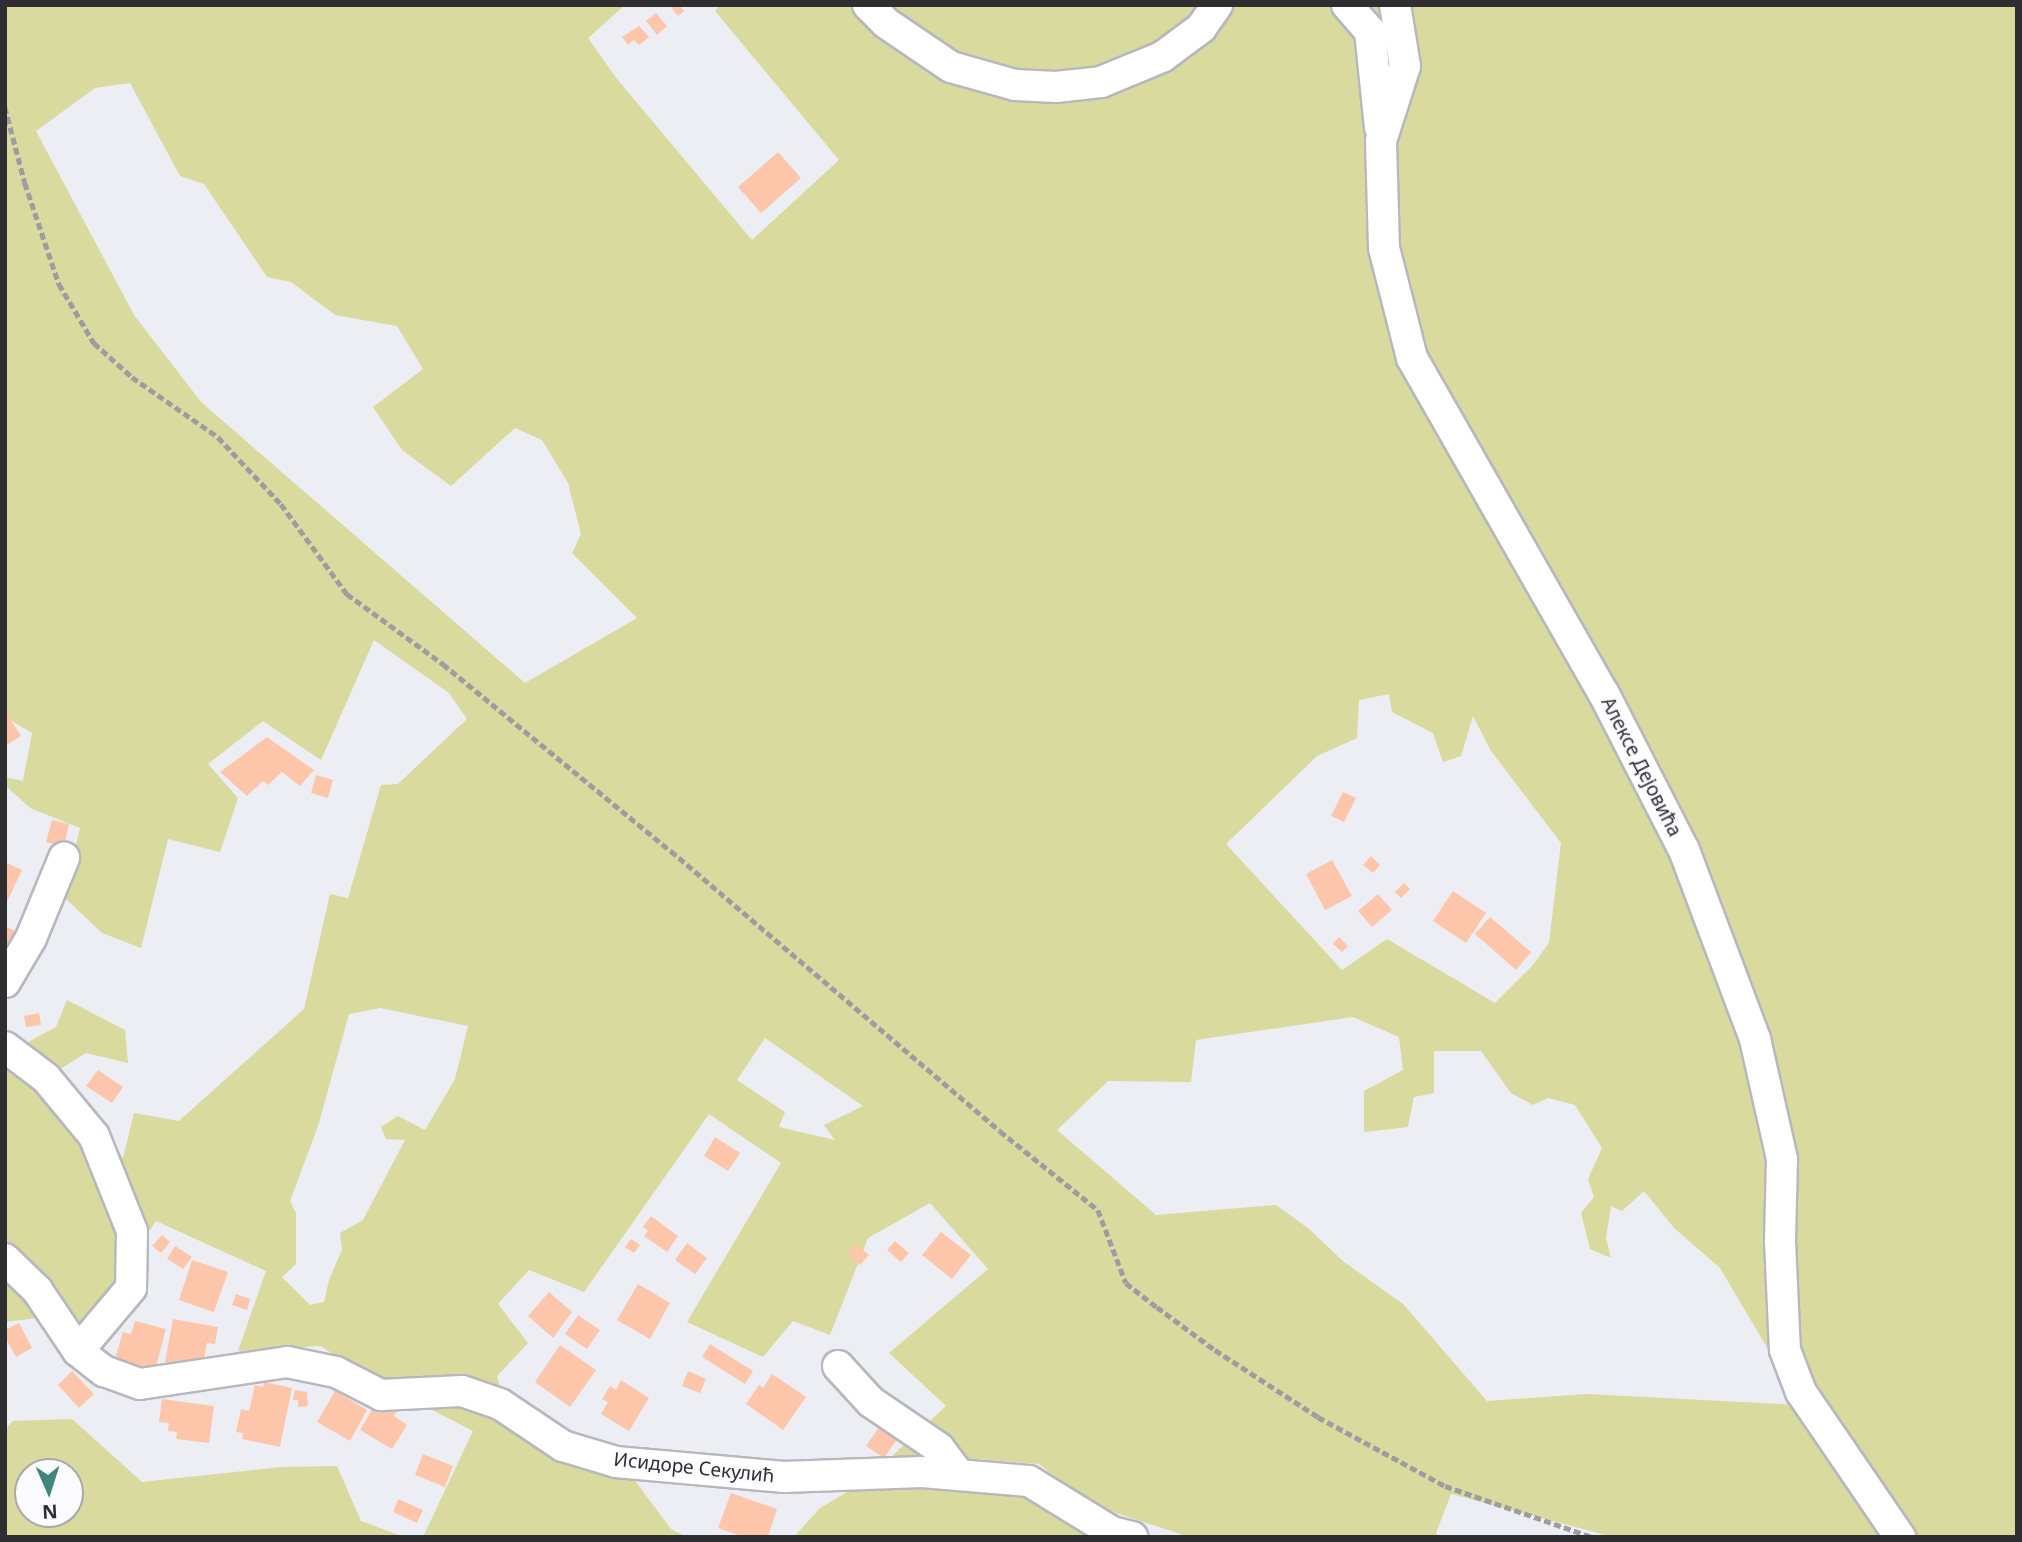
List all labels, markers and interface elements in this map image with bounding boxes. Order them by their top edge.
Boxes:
street label: Алексе Дејовића [1596,694,1686,840]
street label: Исидоре Секулић [613,1448,775,1488]
north arrow [14,1458,84,1528]
text: N [42,1499,58,1525]

